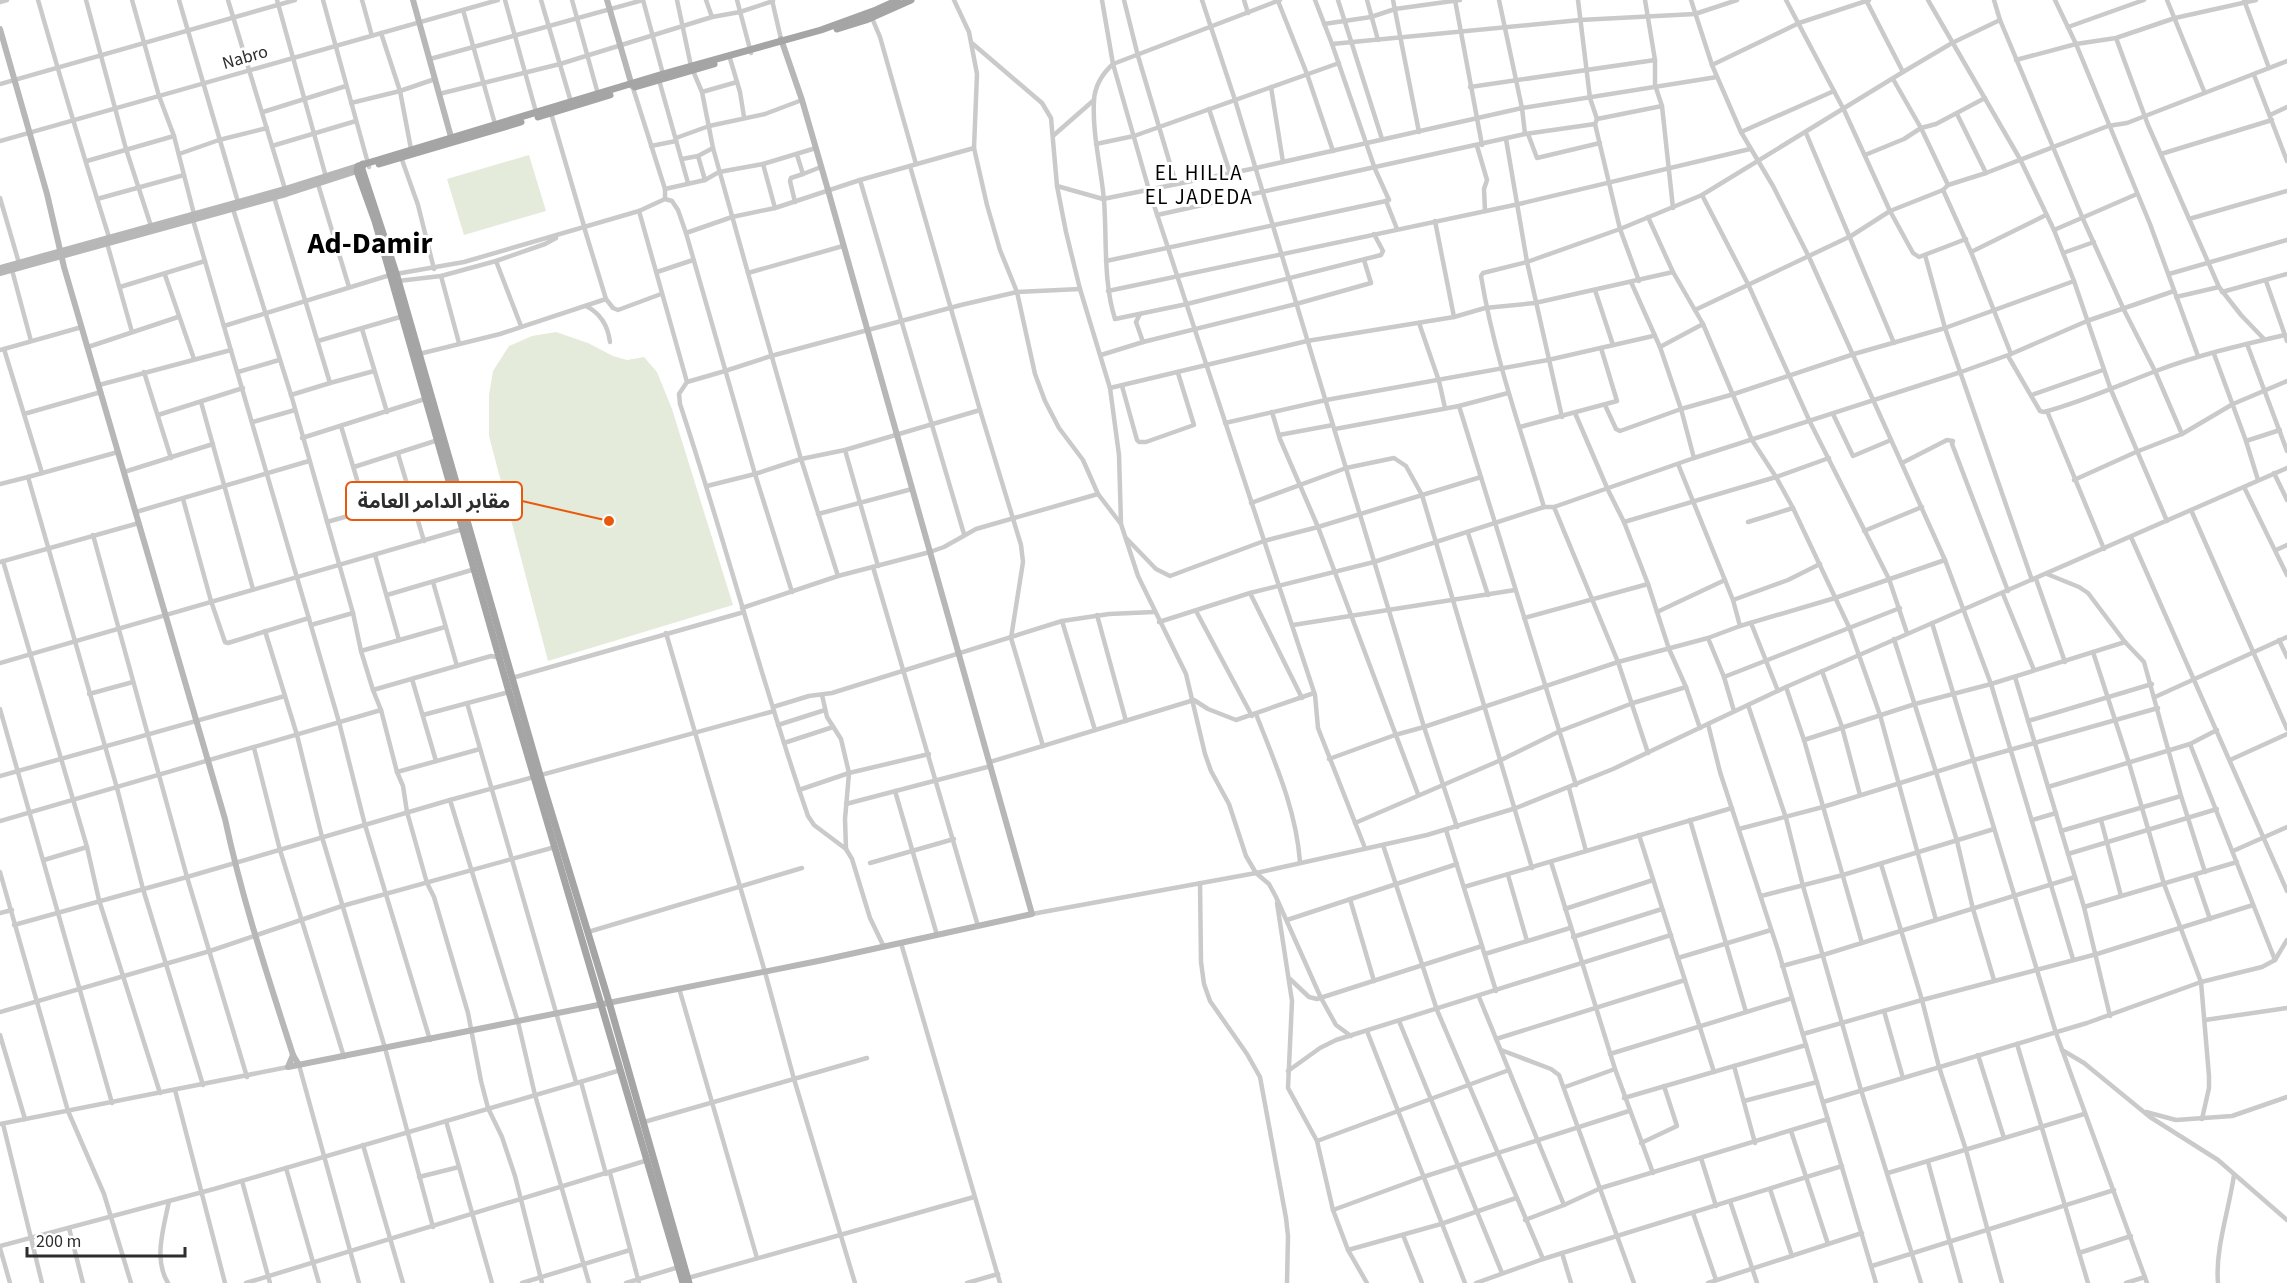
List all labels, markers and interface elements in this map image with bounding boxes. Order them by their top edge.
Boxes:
street label: Nabro [219,39,271,76]
district label: EL HILLA EL JADEDA [1145,158,1253,212]
district label: Ad-Damir [306,222,433,265]
callout: مقابر الدامر العامة [346,482,522,520]
text: مقابر الدامر العامة [358,488,510,516]
scale bar [27,1220,184,1258]
text: 200 m [36,1229,81,1254]

